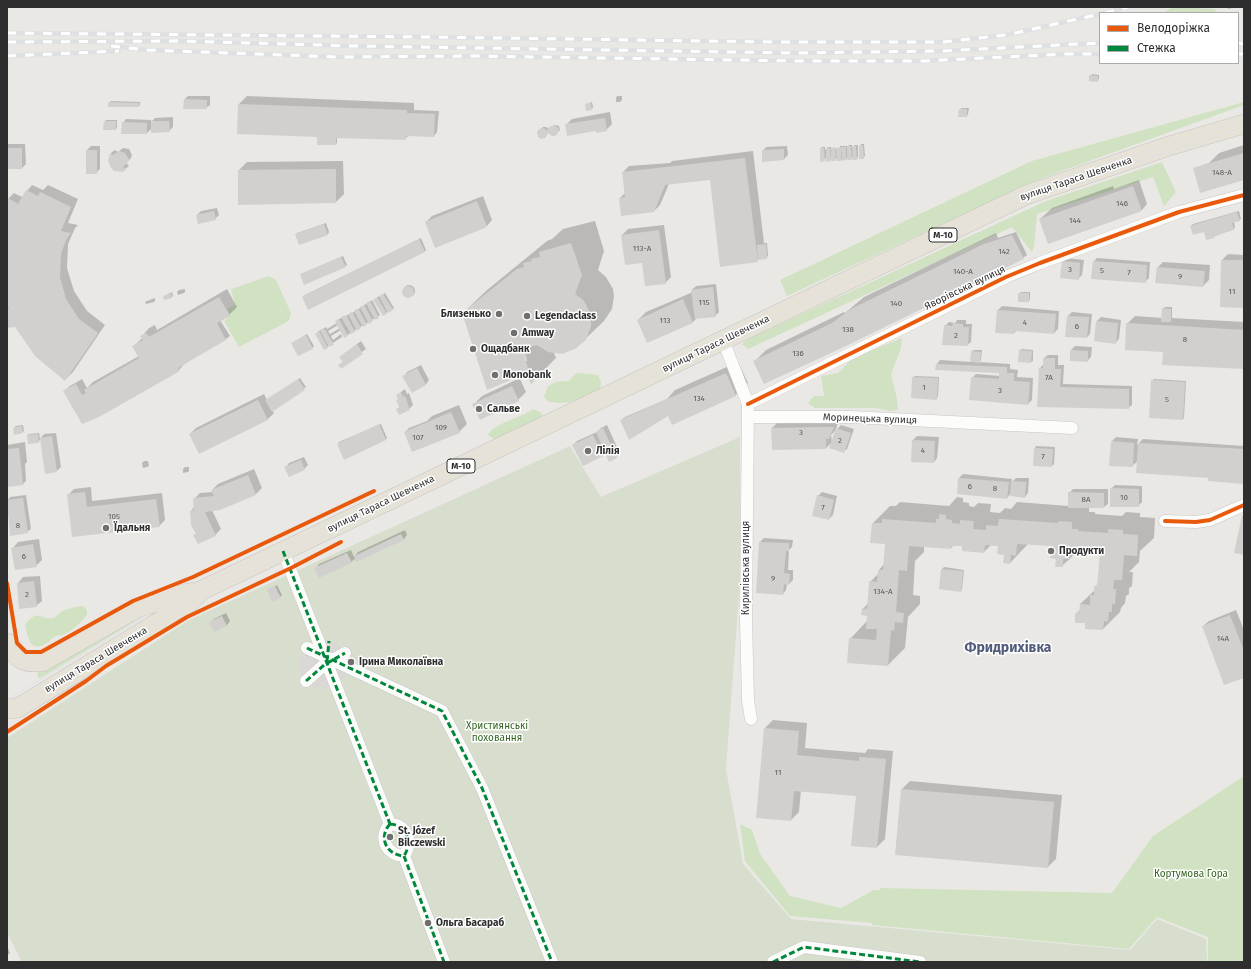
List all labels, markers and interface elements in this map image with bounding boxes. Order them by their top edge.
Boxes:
legend [1099,12,1239,64]
text: Велодоріжка [1137,21,1210,35]
text: Стежка [1137,41,1176,55]
street label: вулиця Тараса Шевченка [1018,154,1134,204]
house number: 148-А [1212,168,1232,178]
house number: 146 [1116,199,1128,209]
house number: 144 [1069,216,1081,226]
road number: М-10 [929,228,957,242]
house number: 113-А [633,244,651,254]
house number: 142 [998,247,1010,257]
street label: Яворівська вулиця [923,263,1007,313]
house number: 3 [1068,265,1072,275]
house number: 5 [1100,266,1104,276]
house number: 140-А [953,267,973,277]
house number: 7 [1127,268,1131,278]
house number: 9 [1178,272,1182,282]
house number: 11 [1229,287,1235,297]
house number: 115 [699,298,709,308]
house number: 140 [890,299,902,309]
place label: Близенько [441,308,491,320]
marker: Близенько [494,309,504,319]
place label: Legendaclass [535,310,596,322]
marker: Legendaclass [522,311,532,321]
street label: вулиця Тараса Шевченка [660,313,772,375]
house number: 113 [660,316,670,326]
house number: 4 [1023,318,1027,328]
house number: 6 [1075,322,1079,332]
house number: 138 [842,325,854,335]
place label: Amway [522,327,554,339]
marker: Amway [509,328,519,338]
house number: 2 [954,331,958,341]
house number: 8 [1183,335,1187,345]
place label: Ощадбанк [481,343,529,355]
marker: Ощадбанк [468,344,478,354]
house number: 136 [792,349,804,359]
place label: Monobank [503,369,551,381]
marker: Monobank [490,370,500,380]
house number: 7А [1045,373,1053,383]
house number: 1 [922,383,926,393]
house number: 3 [998,386,1002,396]
house number: 134 [693,394,705,404]
house number: 5 [1165,395,1169,405]
place label: Сальве [487,403,520,415]
marker: Сальве [474,404,484,414]
street label: Моринецька вулиця [823,411,917,427]
house number: 109 [435,423,447,433]
house number: 3 [799,428,803,438]
house number: 107 [412,433,424,443]
house number: 2 [838,436,842,446]
place label: Лілія [596,445,619,457]
marker: Лілія [583,446,593,456]
house number: 4 [921,446,925,456]
house number: 7 [1041,452,1045,462]
road number: М-10 [447,459,475,473]
street label: вулиця Тараса Шевченка [325,473,437,535]
house number: 6 [968,482,972,492]
house number: 8 [993,484,997,494]
house number: 10 [1120,493,1128,503]
house number: 8А [1082,495,1090,505]
house number: 7 [821,503,825,513]
house number: 105 [108,512,120,522]
house number: 8 [16,521,20,531]
street label: Кирилівська вулиця [740,521,752,615]
place label: Їдальня [114,522,150,534]
marker: Їдальня [101,523,111,533]
place label: Продукти [1059,545,1104,557]
marker: Продукти [1046,546,1056,556]
house number: 6 [22,552,26,562]
house number: 9 [771,574,775,584]
house number: 134-А [873,587,893,597]
house number: 2 [25,590,29,600]
street label: вулиця Тараса Шевченка [42,625,150,695]
house number: 14А [1217,634,1229,644]
district label: Фридрихівка [964,640,1052,656]
place label: Ірина Миколаївна [359,656,443,668]
marker: Ірина Миколаївна [346,657,356,667]
park label: Християнські поховання [466,720,528,744]
house number: 11 [775,768,781,778]
place label: St. Józef Bilczewski [398,825,445,848]
marker: St. Józef Bilczewski [385,832,395,842]
park label: Кортумова Гора [1154,868,1228,880]
place label: Ольга Басараб [436,917,504,929]
marker: Ольга Басараб [423,918,433,928]

